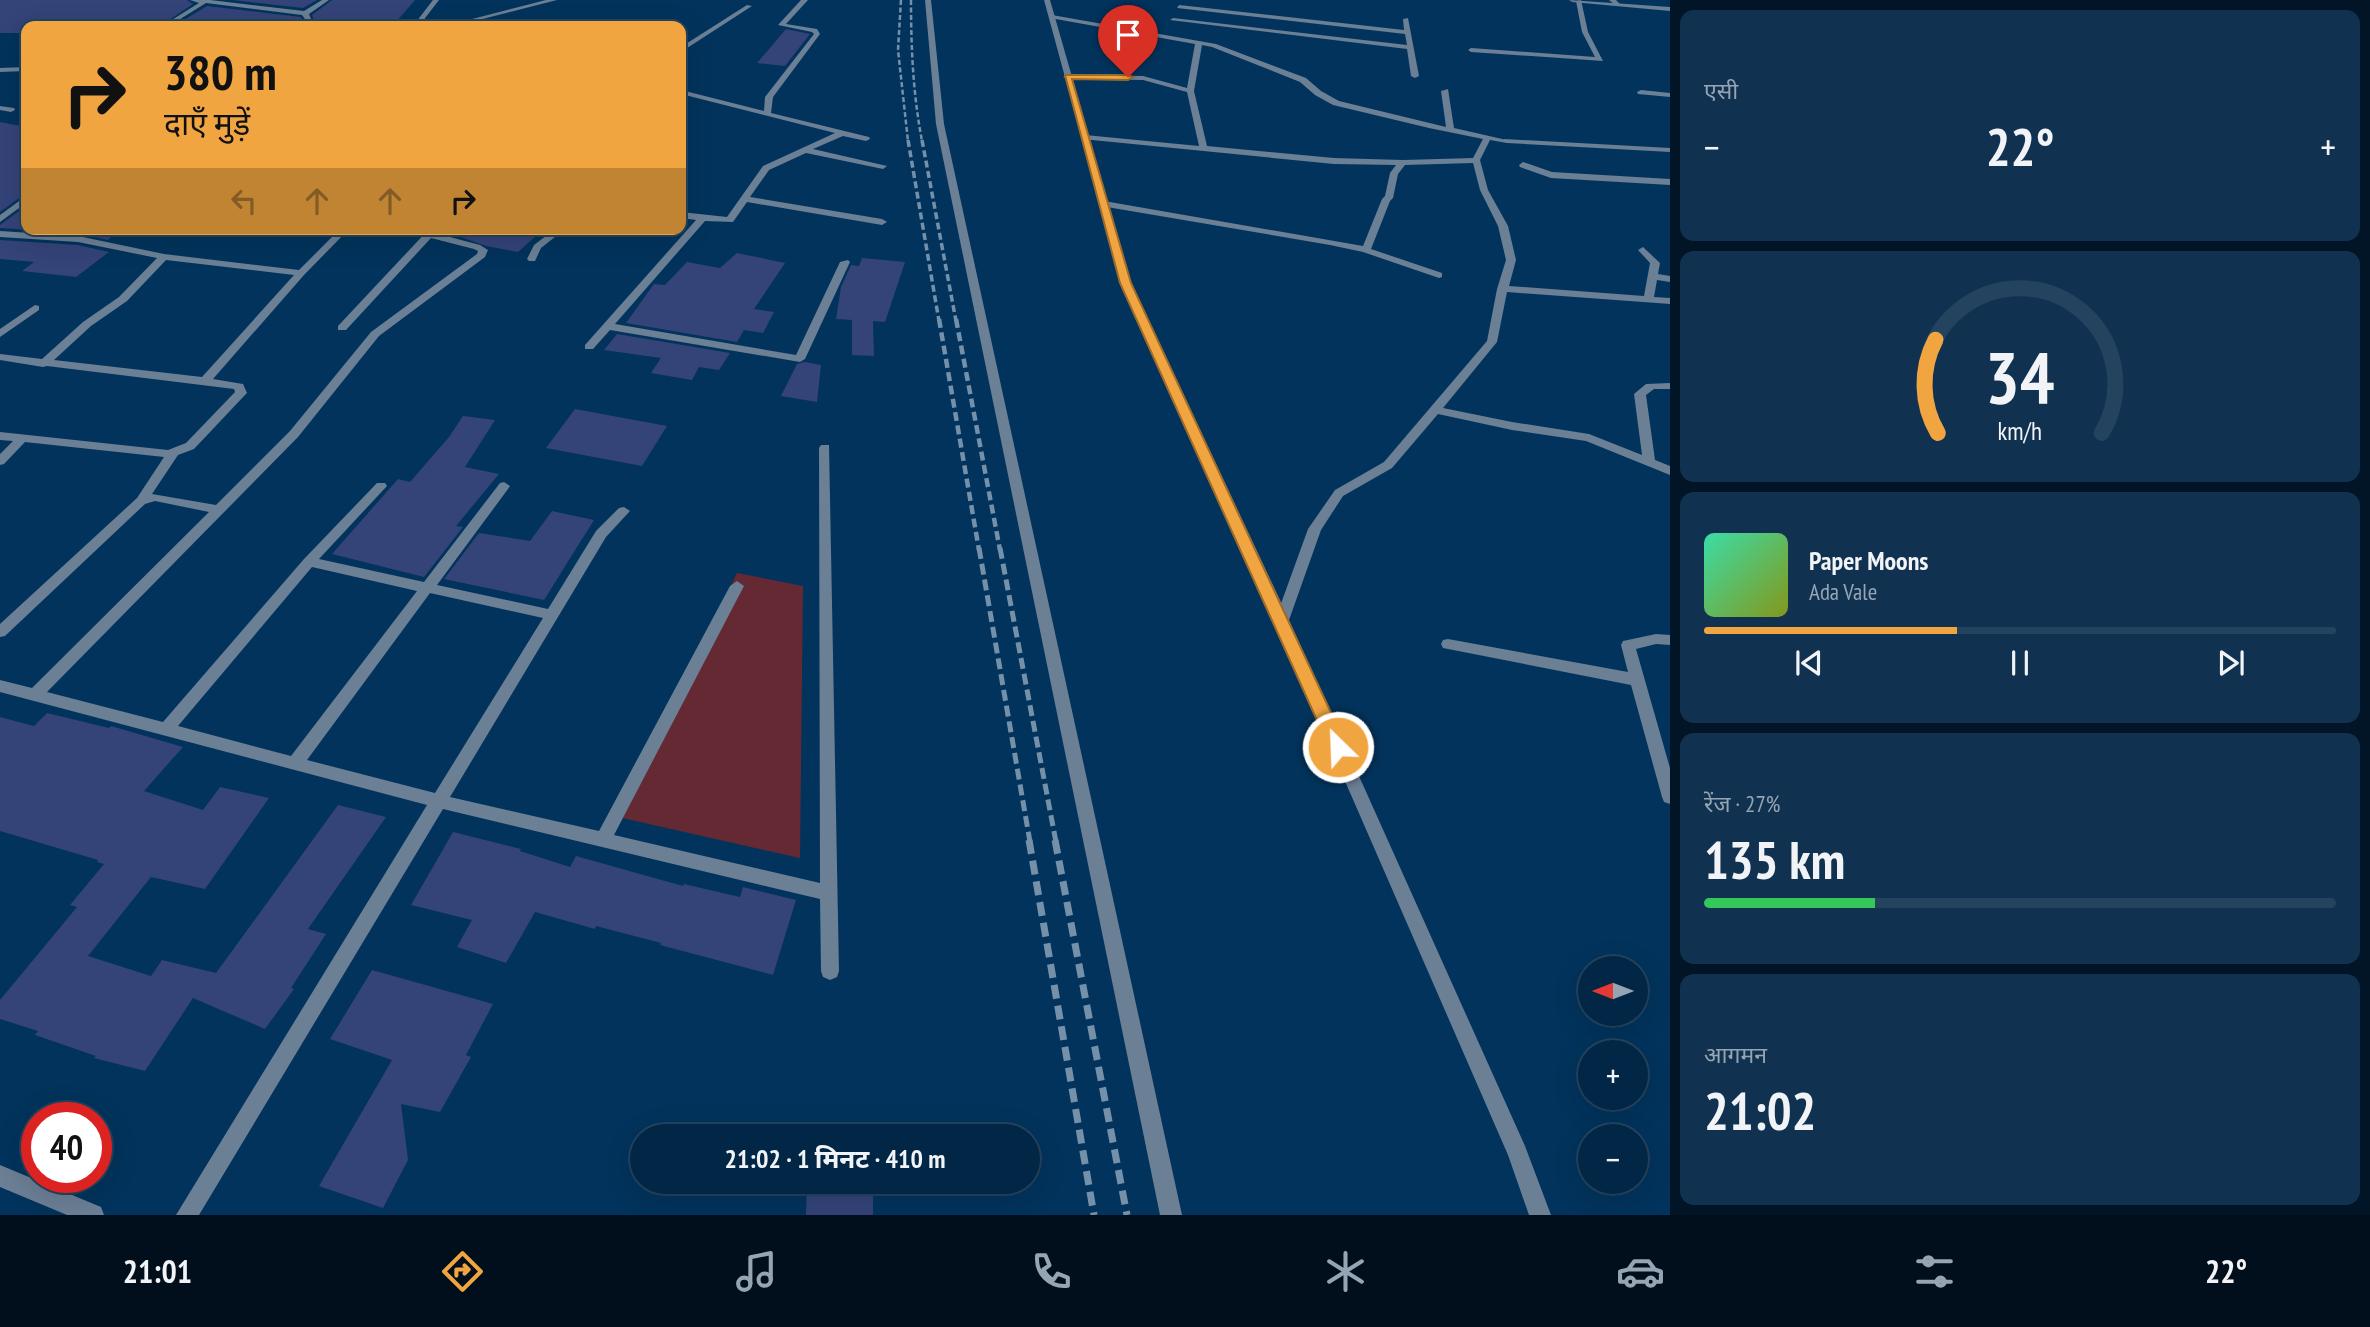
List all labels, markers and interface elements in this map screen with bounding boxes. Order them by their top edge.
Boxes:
pin [1098,5,1158,77]
icon: arrive [1109,16,1147,54]
text: 380 m [164,40,277,104]
icon: right [49,49,140,140]
text: एसी [1704,76,1738,105]
text: दाएँ मुड़ें [164,102,250,144]
text: 22° [1986,113,2054,180]
text: − [1704,122,1720,171]
text: + [2320,122,2336,171]
icon: left [225,182,263,220]
icon: ahead [298,182,336,220]
icon: ahead [371,182,409,220]
icon: right [444,182,482,220]
text: 34 [1985,329,2055,423]
text: km/h [1998,414,2042,446]
text: Paper Moons [1809,544,1928,577]
text: Ada Vale [1809,577,1877,606]
icon: previous [1790,644,1828,682]
icon: pause [2001,644,2039,682]
icon: next [2212,644,2250,682]
position arrow [1301,710,1375,784]
text: रेंज · 27% [1704,789,1780,818]
text: 135 km [1704,826,1845,893]
north arrow [1578,956,1648,1026]
map controls [1578,956,1648,1194]
button: + [1578,1040,1648,1110]
text: आगमन [1704,1040,1767,1069]
text: 21:02 [1704,1077,1816,1144]
speed limit sign: 40 [21,1102,112,1193]
button: − [1578,1124,1648,1194]
text: 21:02 · 1 मिनट · 410 m [725,1142,945,1175]
icon: directions [438,1247,487,1296]
icon: music [732,1247,781,1296]
icon: phone [1027,1247,1076,1296]
icon: climate [1321,1247,1370,1296]
icon: car [1616,1247,1665,1296]
icon: filters [1910,1247,1959,1296]
text: 21:01 [123,1250,192,1292]
text: 22° [2205,1250,2247,1292]

